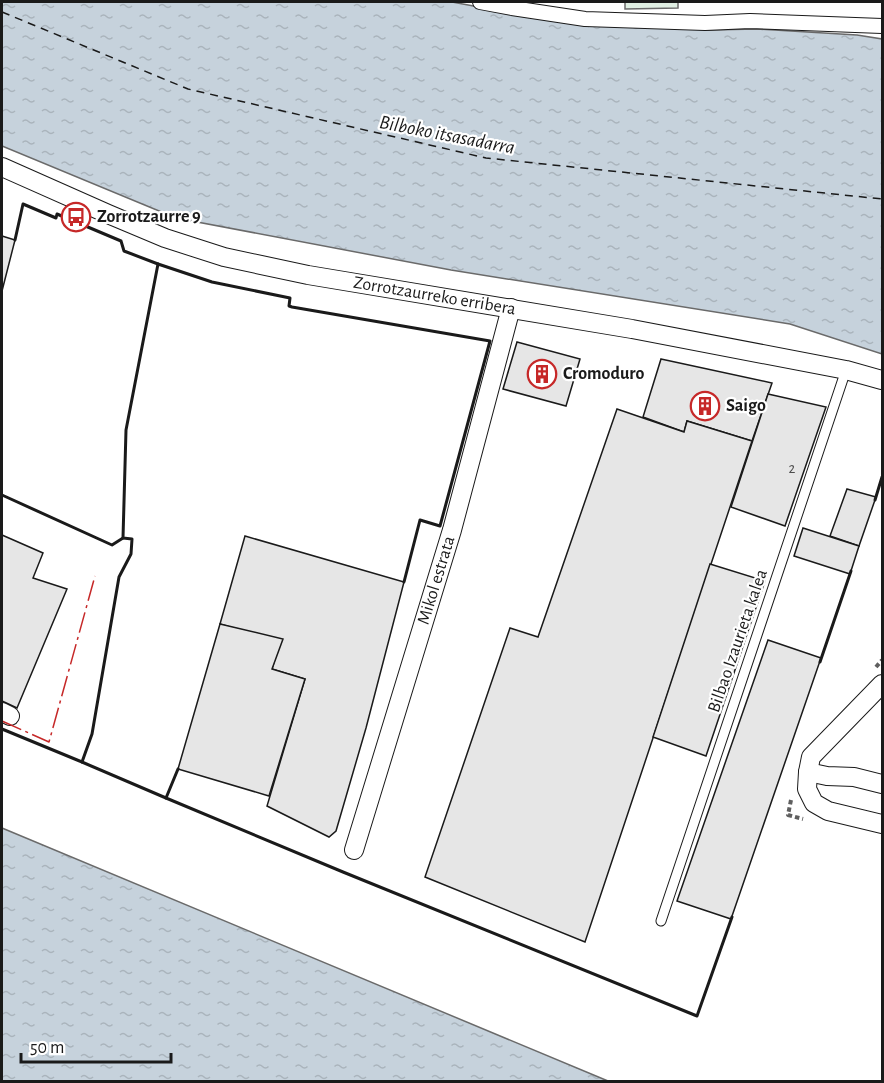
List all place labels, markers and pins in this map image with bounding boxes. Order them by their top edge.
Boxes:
bus stop icon: Zorrotzaurre 9 [60,201,92,233]
place label: Zorrotzaurre 9 [97,208,201,226]
building icon: Cromoduro [526,358,558,390]
place label: Cromoduro [563,365,645,383]
building icon: Saigo [689,390,721,422]
place label: Saigo [726,397,766,415]

